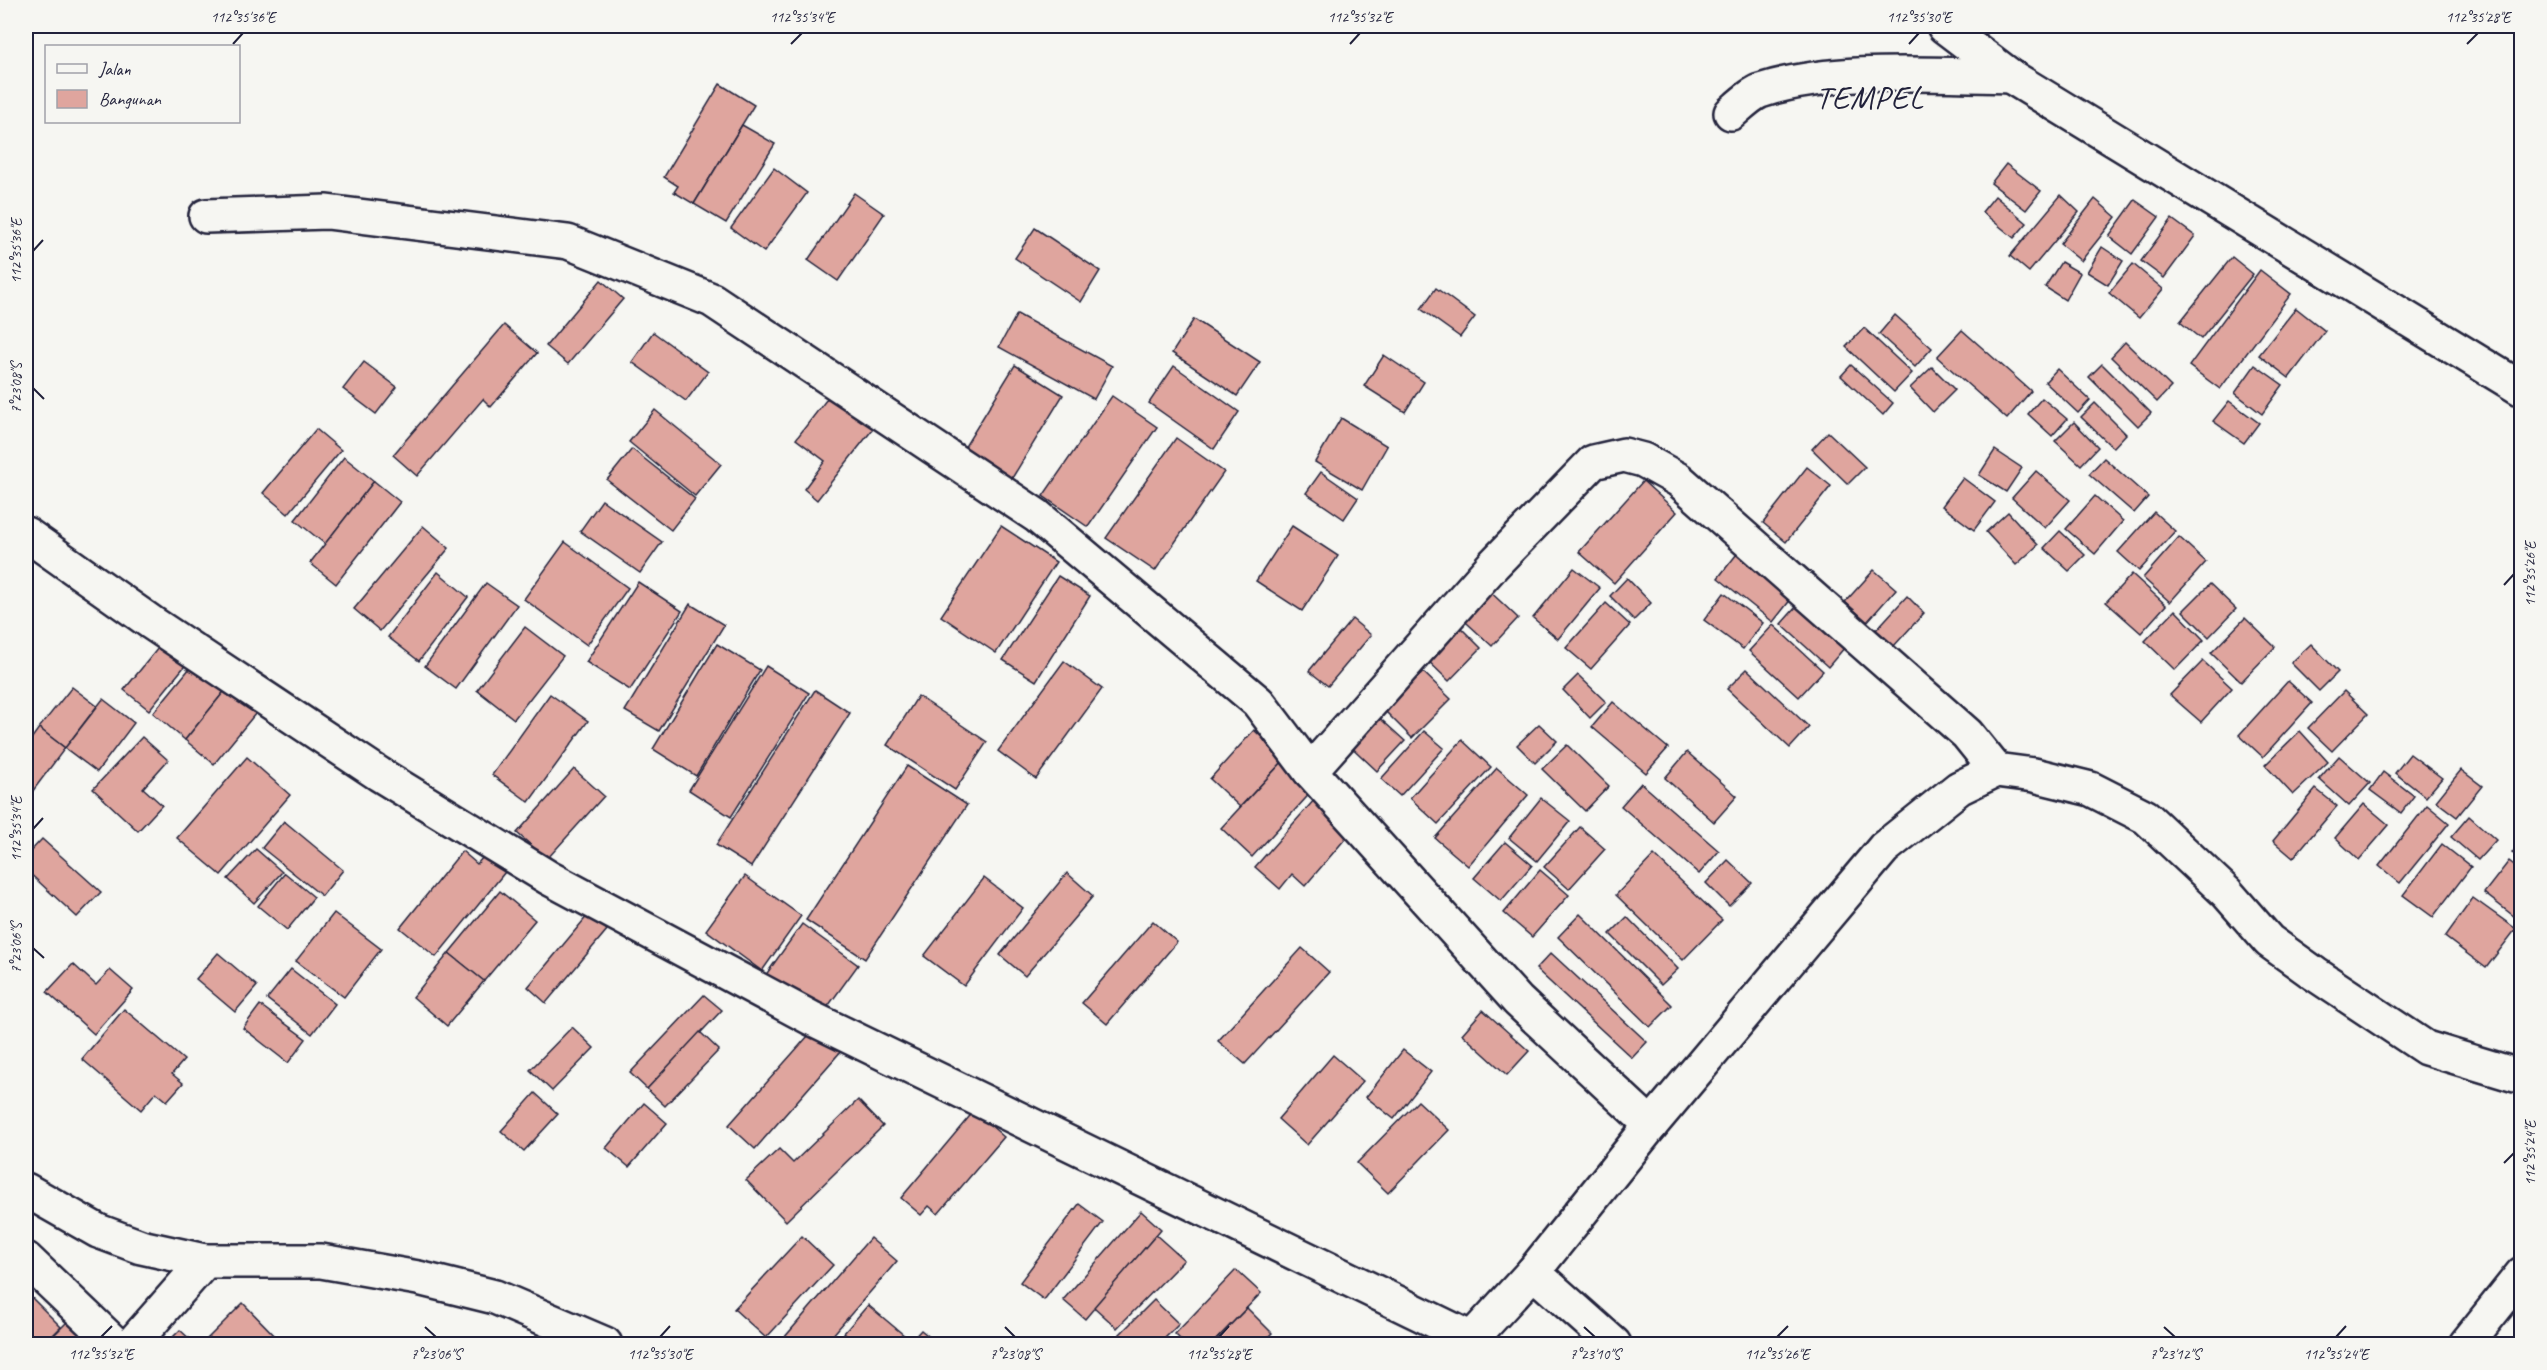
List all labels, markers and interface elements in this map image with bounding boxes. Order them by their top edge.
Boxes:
text: 112°35'36"E [211,8,277,27]
text: 112°35'34"E [770,8,836,27]
text: 112°35'32"E [1328,8,1394,27]
text: 112°35'30"E [1887,8,1953,27]
text: 112°35'28"E [2446,8,2512,27]
legend [45,45,240,123]
text: Jalan [98,58,131,80]
district label: TEMPEL [1816,77,1924,118]
text: Bangunan [99,88,162,110]
text: 112°35'36"E [7,217,26,283]
text: 7°23'08"S [7,360,26,413]
text: 112°35'26"E [2521,540,2540,606]
text: 112°35'34"E [7,795,26,861]
text: 7°23'06"S [7,920,26,973]
text: 112°35'24"E [2521,1119,2540,1185]
text: 112°35'32"E [69,1345,135,1364]
text: 7°23'06"S [411,1345,464,1364]
text: 112°35'30"E [628,1345,694,1364]
text: 7°23'08"S [990,1345,1043,1364]
text: 112°35'28"E [1187,1345,1253,1364]
text: 7°23'10"S [1570,1345,1623,1364]
text: 112°35'26"E [1745,1345,1811,1364]
text: 7°23'12"S [2150,1345,2203,1364]
text: 112°35'24"E [2304,1345,2370,1364]

